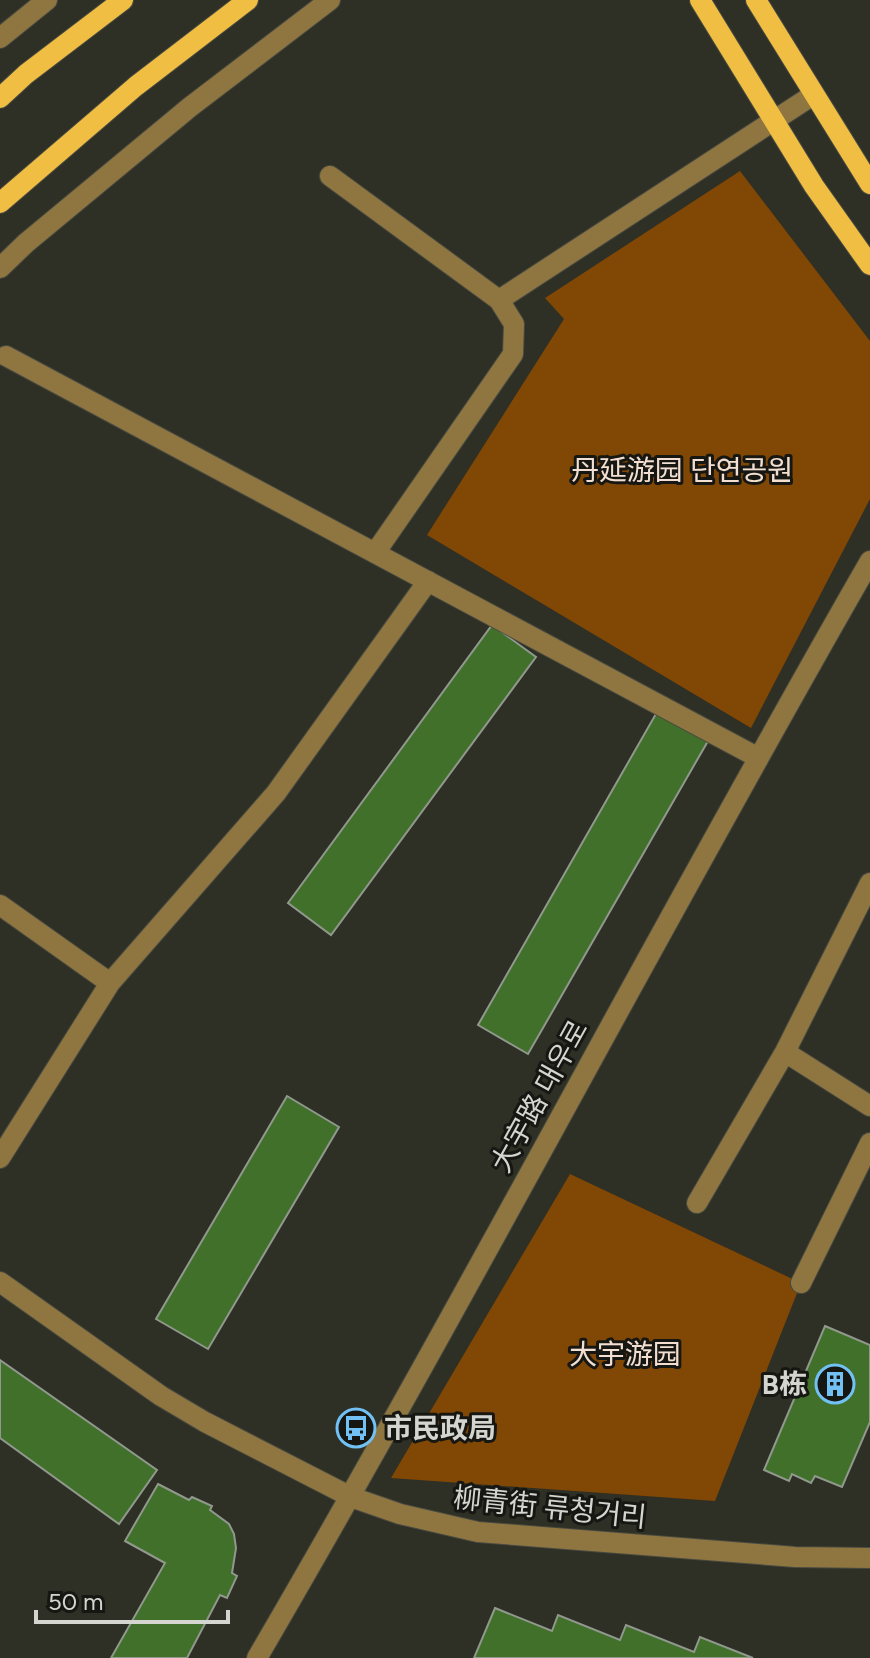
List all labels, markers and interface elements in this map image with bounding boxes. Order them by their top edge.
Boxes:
park label: 丹延游园 단연공원 [571,453,793,487]
street label: 大宇路 대우로 [483,1014,595,1178]
park label: 大宇游园 [569,1337,681,1371]
building icon: B栋 [814,1363,856,1405]
place label: B栋 [762,1367,807,1401]
bus stop icon: 市民政局 [335,1407,377,1449]
place label: 市民政局 [384,1411,496,1445]
street label: 柳青街 류청거리 [452,1480,648,1534]
scale bar [36,1574,228,1624]
text: 50 m [48,1587,104,1616]

